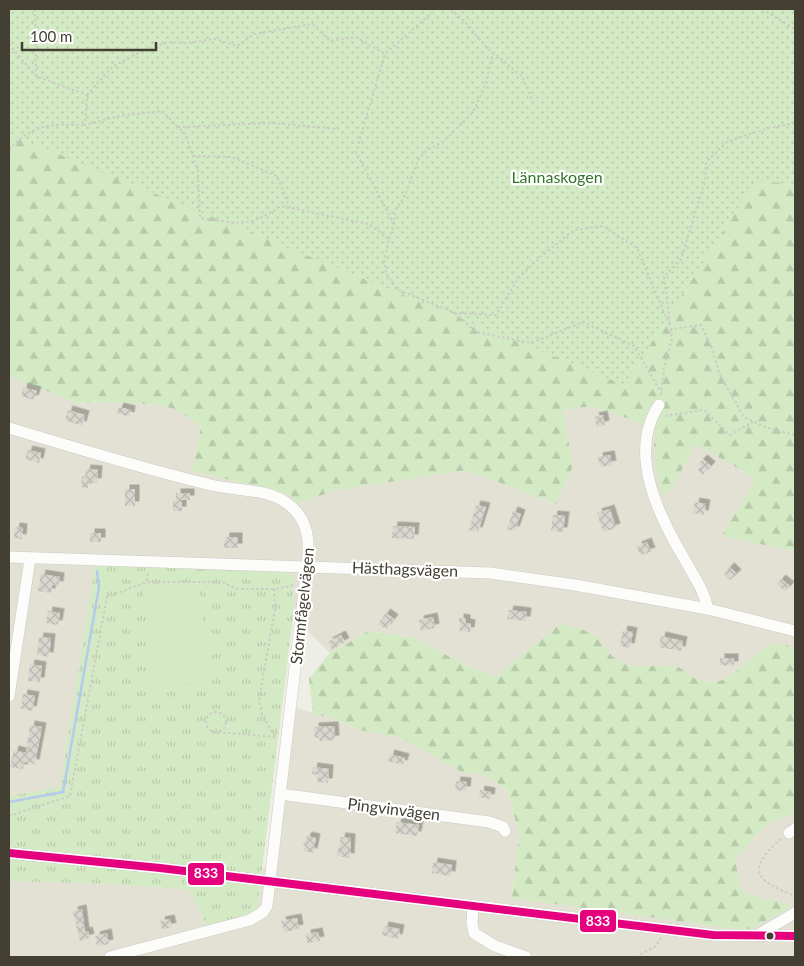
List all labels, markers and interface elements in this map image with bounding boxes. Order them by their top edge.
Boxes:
scale bar [22,20,156,52]
text: 100 m [30,27,72,45]
park label: Lännaskogen [511,167,603,186]
street label: Stormfågelvägen [286,547,317,665]
street label: Hästhagsvägen [352,557,458,580]
street label: Pingvinvägen [347,793,441,824]
line badge: 833 [187,862,225,886]
text: 833 [194,864,218,881]
line badge: 833 [579,909,617,933]
text: 833 [586,912,610,929]
unlabelled marker [765,931,775,941]

